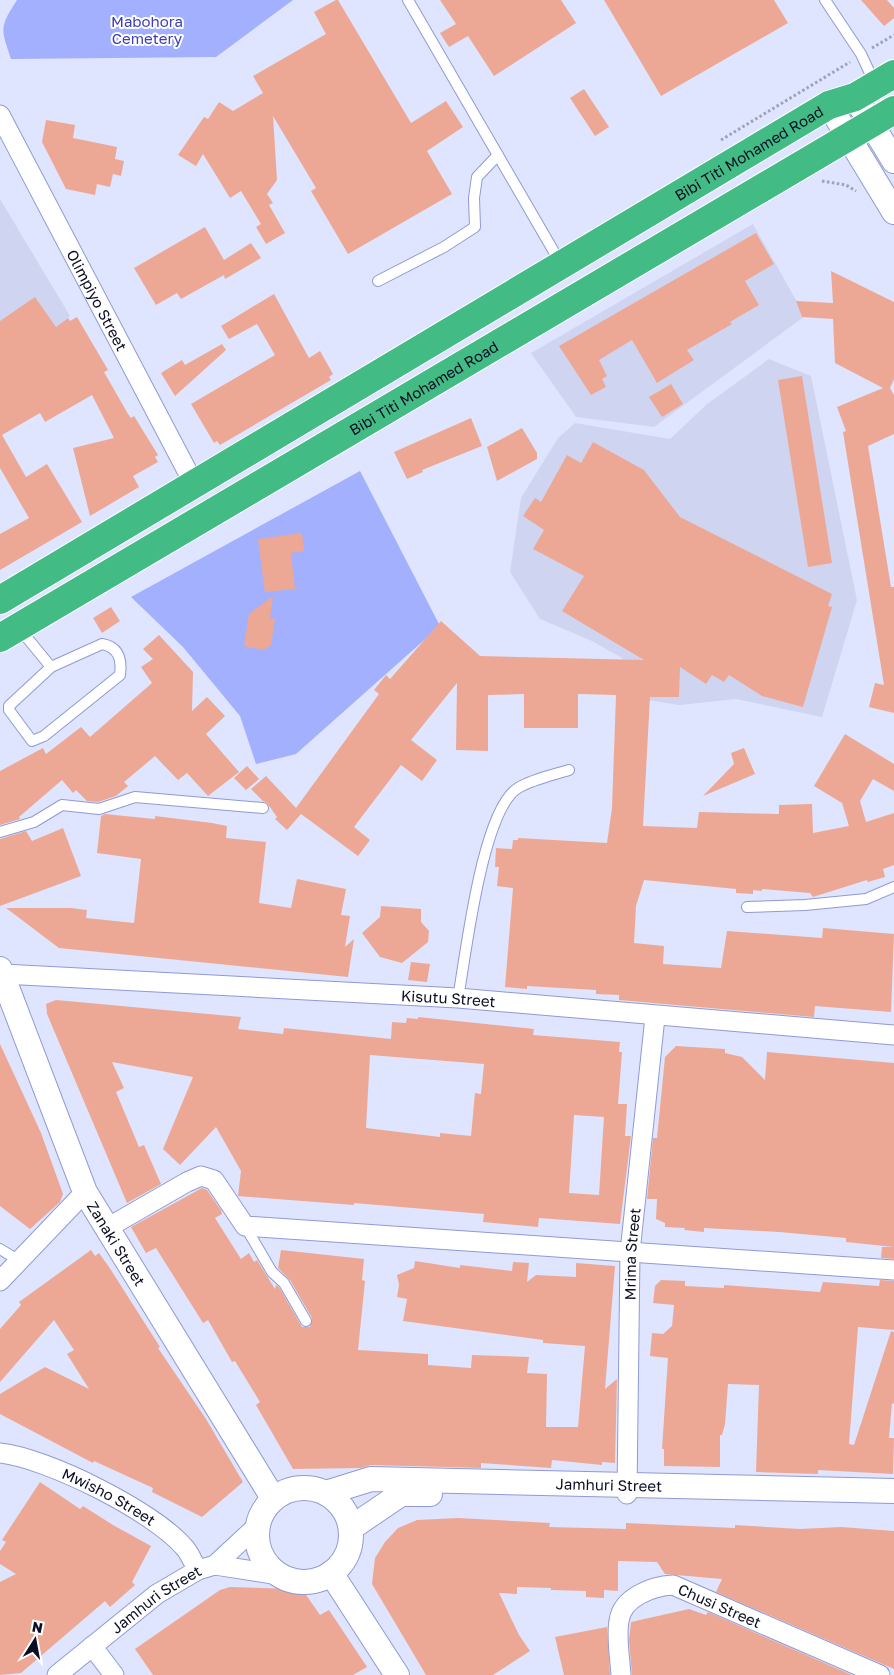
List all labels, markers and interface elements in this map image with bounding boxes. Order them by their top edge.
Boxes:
park label: Mabohora Cemetery [111,12,183,47]
street label: Bibi Titi Mohamed Road [671,102,826,204]
street label: Olimpiyo Street [63,246,131,354]
street label: Bibi Titi Mohamed Road [346,337,501,439]
street label: Kisutu Street [401,986,496,1010]
street label: Zanaki Street [84,1198,149,1289]
street label: Mrima Street [620,1207,644,1301]
street label: Mwisho Street [60,1464,159,1529]
street label: Jamhuri Street [555,1474,662,1495]
street label: Jamhuri Street [107,1561,204,1637]
street label: Chusi Street [675,1579,764,1631]
north arrow [10,1615,60,1665]
text: N [31,1617,44,1636]

